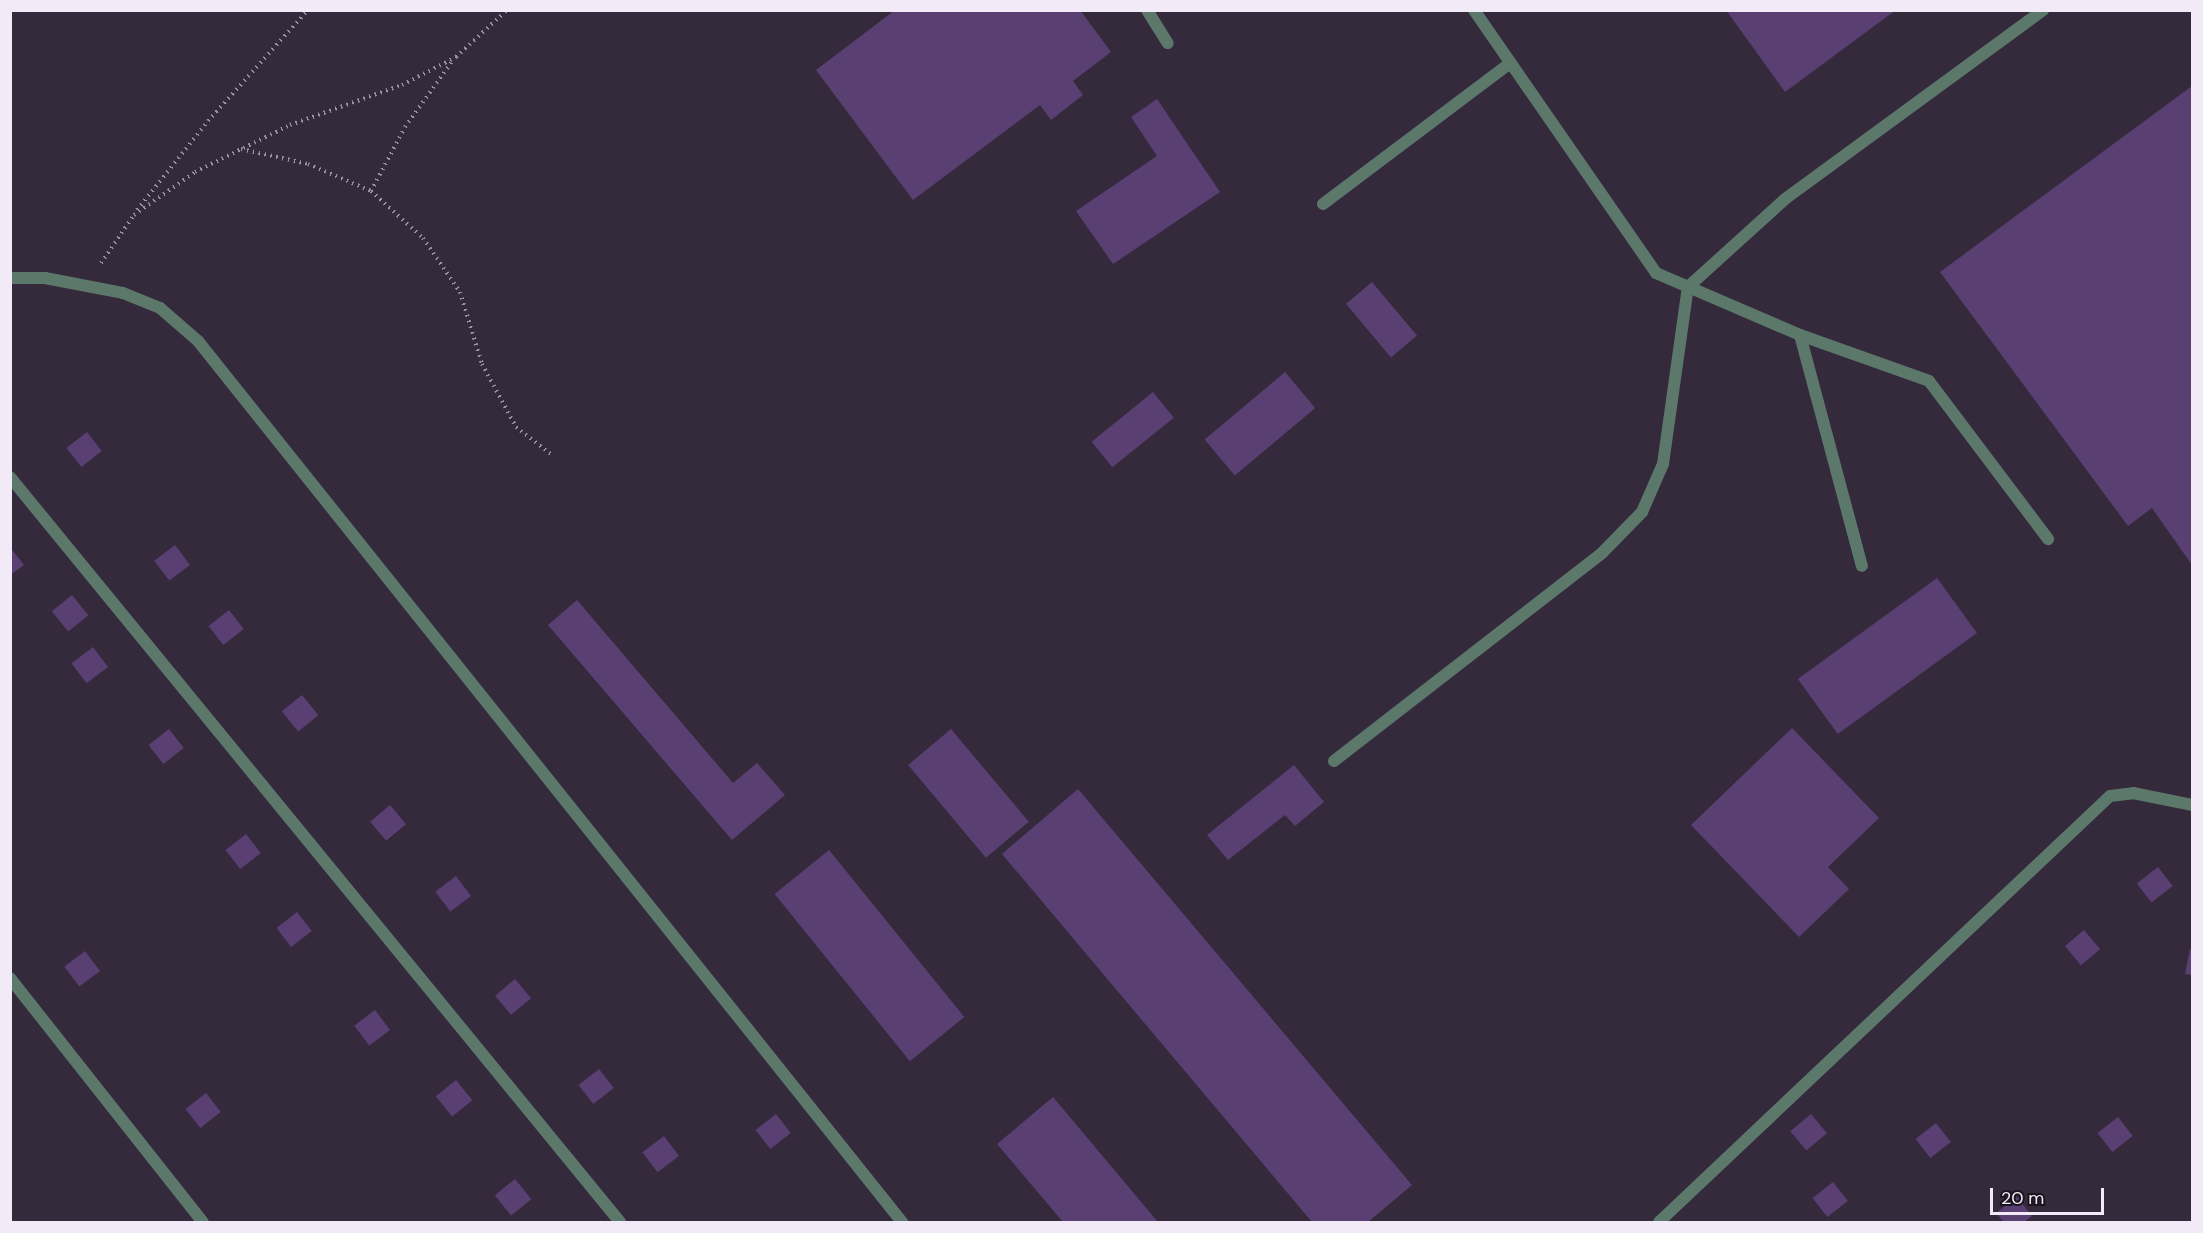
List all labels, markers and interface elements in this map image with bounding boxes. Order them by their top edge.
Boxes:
scale bar [1993,1176,2107,1214]
text: 20 m [2001,1186,2044,1210]

